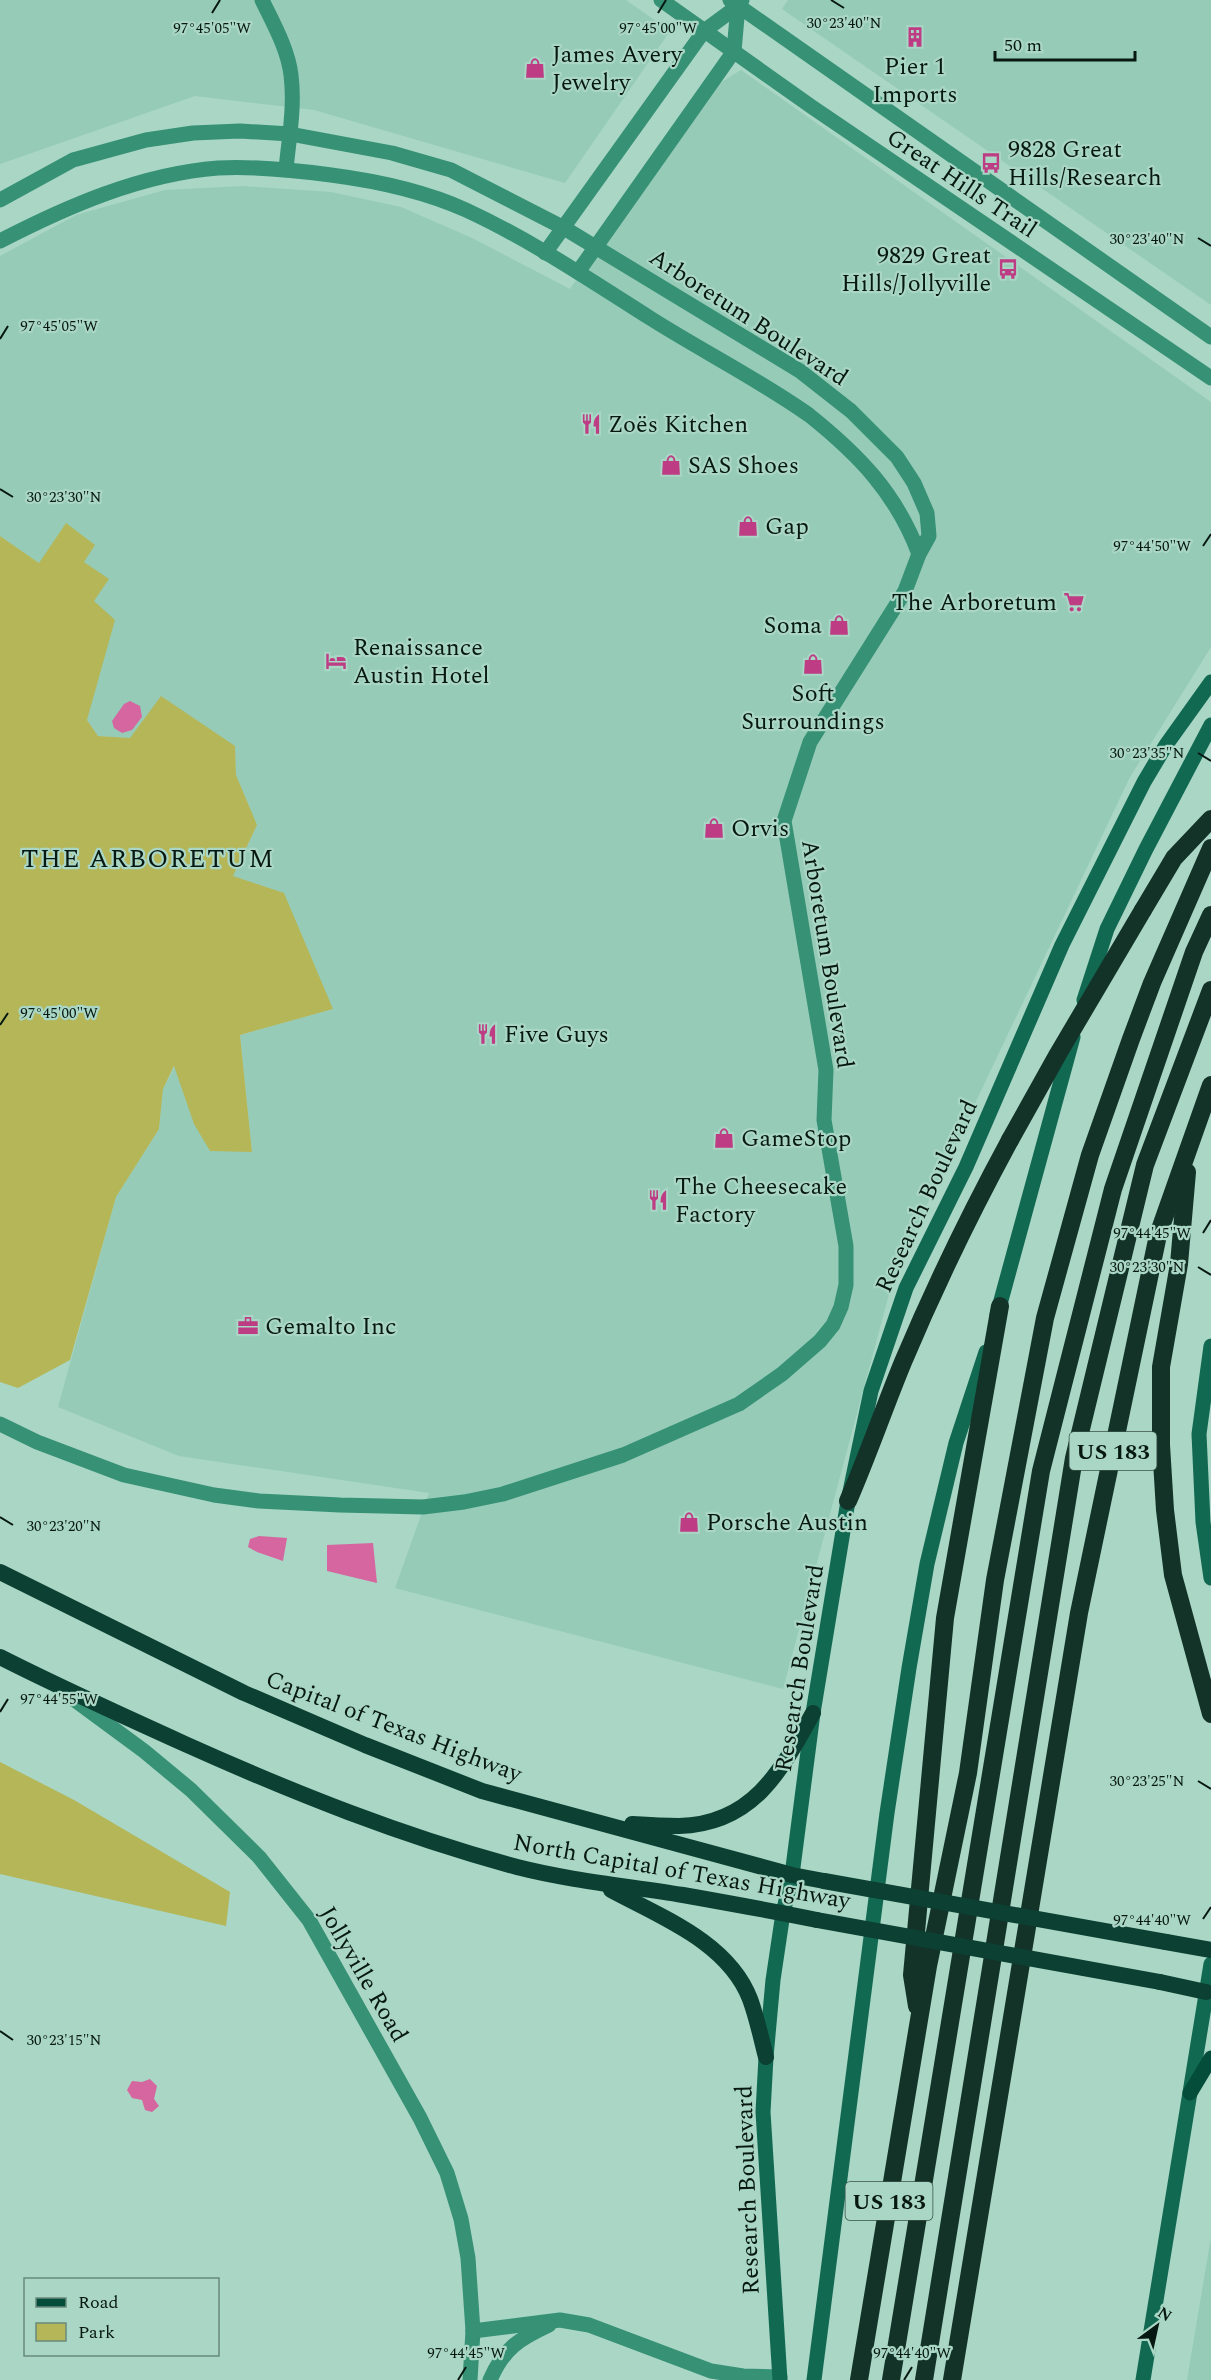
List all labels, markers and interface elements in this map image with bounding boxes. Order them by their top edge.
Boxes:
text: 30°23'40"N [807,12,882,35]
text: 97°45'05"W [173,17,251,40]
text: 97°45'00"W [619,17,697,40]
scale bar [995,24,1134,62]
building icon: Pier 1 Imports [903,25,927,49]
text: 50 m [1004,32,1042,59]
place label: James Avery Jewelry [552,37,684,101]
place label: Pier 1 Imports [872,49,958,113]
shop icon: James Avery Jewelry [523,56,547,80]
street label: Great Hills Trail [879,120,1044,248]
place label: 9828 Great Hills/Research [1008,132,1162,196]
bus stop icon: 9828 Great Hills/Research [979,151,1003,175]
text: 30°23'40"N [1110,228,1185,251]
place label: 9829 Great Hills/Jollyville [841,238,991,302]
street label: Arboretum Boulevard [642,240,855,396]
bus stop icon: 9829 Great Hills/Jollyville [996,257,1020,281]
text: 97°45'05"W [20,315,98,338]
place label: Zoës Kitchen [608,407,748,443]
restaurant icon: Zoës Kitchen [579,412,603,436]
place label: SAS Shoes [688,448,799,484]
shop icon: SAS Shoes [659,453,683,477]
text: 30°23'30"N [27,486,102,509]
place label: Gap [765,509,809,545]
shop icon: Gap [736,514,760,538]
text: 97°44'50"W [1113,535,1191,558]
place label: The Arboretum [891,585,1057,621]
supermarket icon: The Arboretum [1062,590,1086,614]
place label: Soma [764,608,822,644]
shop icon: Soma [827,613,851,637]
place label: Renaissance Austin Hotel [353,630,490,694]
hotel icon: Renaissance Austin Hotel [324,649,348,673]
shop icon: Soft Surroundings [801,652,825,676]
place label: Soft Surroundings [741,676,885,740]
text: 30°23'35"N [1110,742,1185,765]
place label: Orvis [731,811,789,847]
shop icon: Orvis [702,816,726,840]
street label: Arboretum Boulevard [791,837,863,1071]
district label: THE ARBORETUM [21,839,275,879]
text: 97°45'00"W [20,1002,98,1025]
place label: Five Guys [504,1017,609,1053]
restaurant icon: Five Guys [475,1022,499,1046]
street label: Research Boulevard [866,1094,988,1299]
place label: GameStop [741,1121,851,1157]
shop icon: GameStop [712,1126,736,1150]
place label: The Cheesecake Factory [675,1169,847,1233]
restaurant icon: The Cheesecake Factory [646,1188,670,1212]
text: 97°44'45"W [1113,1222,1191,1245]
text: 30°23'30"N [1110,1256,1185,1279]
place label: Gemalto Inc [265,1309,397,1345]
office icon: Gemalto Inc [236,1314,260,1338]
road number: US 183 [1070,1432,1156,1470]
place label: Porsche Austin [706,1505,868,1541]
shop icon: Porsche Austin [677,1510,701,1534]
text: 30°23'20"N [27,1515,102,1538]
street label: Research Boulevard [766,1562,834,1775]
street label: Capital of Texas Highway [260,1661,528,1793]
text: 97°44'55"W [20,1688,98,1711]
text: 30°23'25"N [1110,1770,1185,1793]
street label: North Capital of Texas Highway [510,1825,855,1920]
street label: Jollyville Road [309,1900,417,2049]
text: 97°44'40"W [1113,1909,1191,1932]
text: 30°23'15"N [27,2029,102,2052]
street label: Research Boulevard [726,2085,770,2295]
road number: US 183 [846,2182,932,2220]
legend [24,2278,219,2356]
text: Road [78,2289,119,2316]
north arrow [1127,2296,1187,2356]
text: N [1153,2301,1177,2328]
text: Park [78,2319,115,2346]
text: 97°44'45"W [427,2342,505,2365]
text: 97°44'40"W [873,2342,951,2365]

